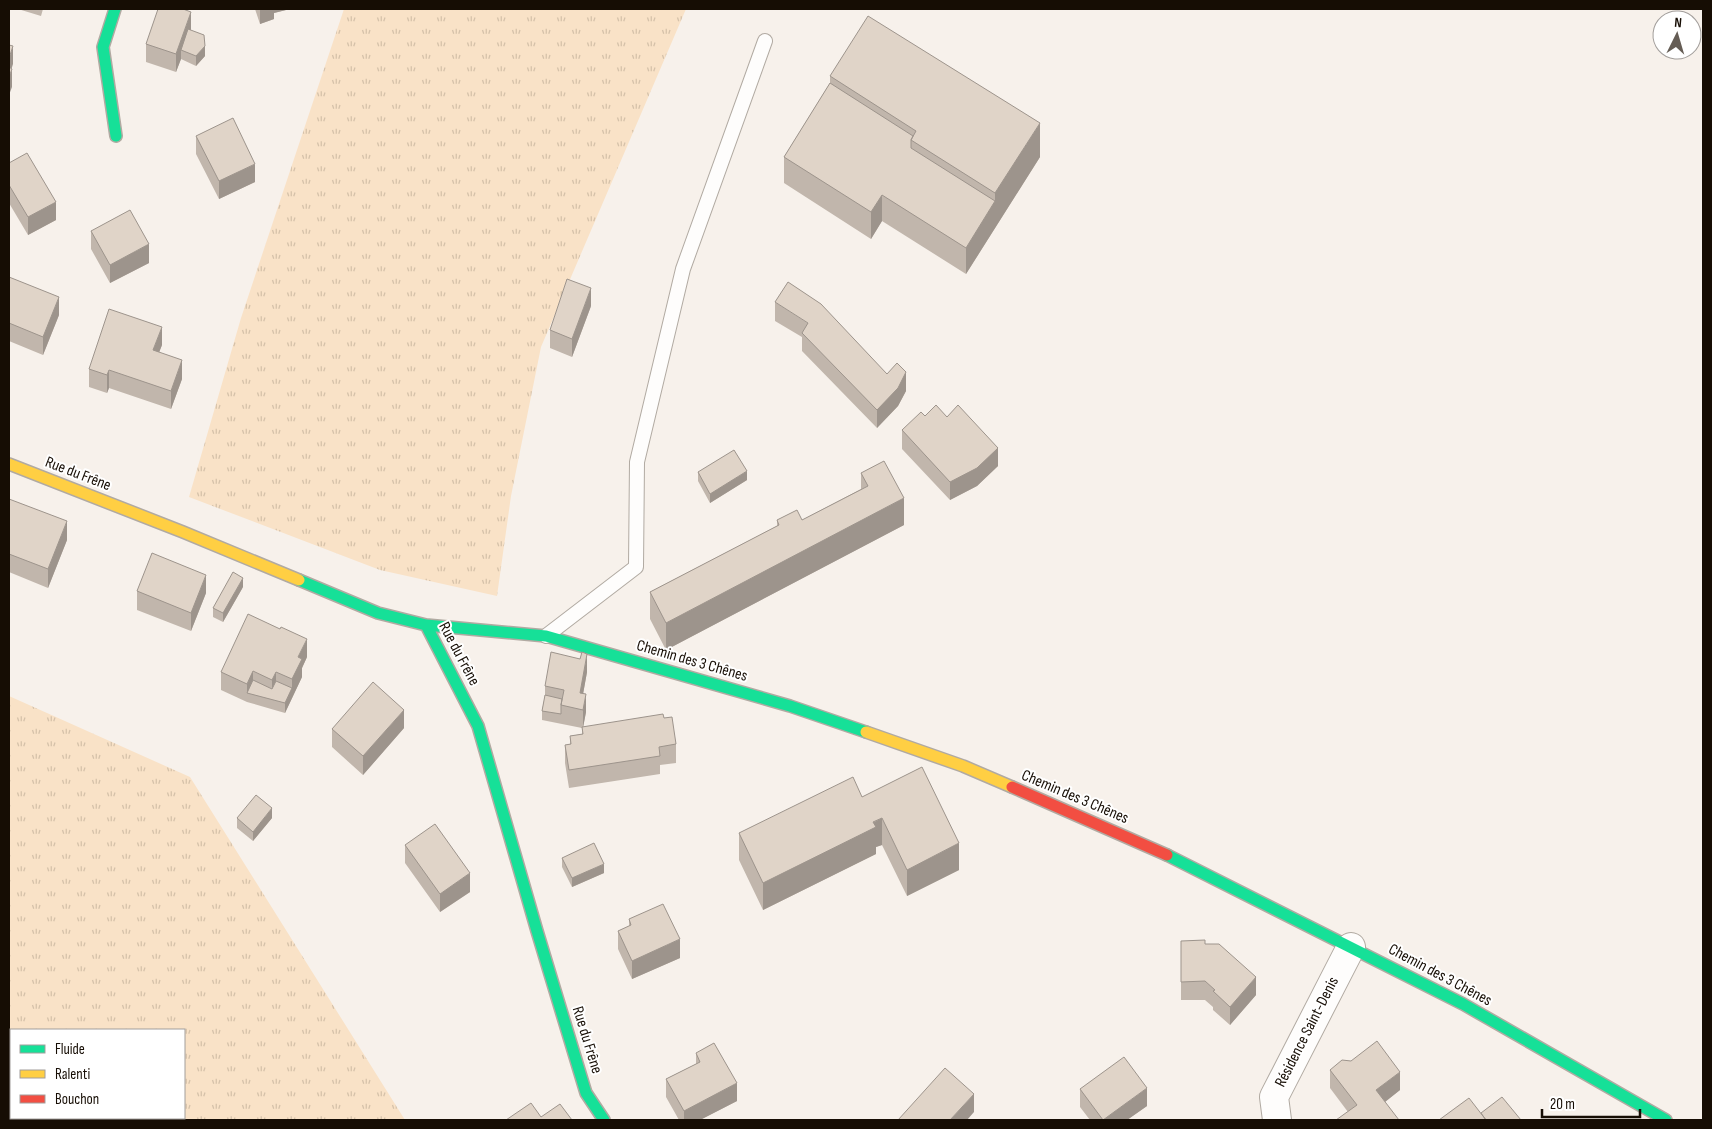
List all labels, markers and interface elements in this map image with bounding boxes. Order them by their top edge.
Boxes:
north arrow [1652,10,1702,60]
text: N [1674,14,1683,31]
street label: Rue du Frêne [42,453,114,495]
street label: Rue du Frêne [434,619,484,689]
street label: Chemin des 3 Chênes [634,636,750,686]
street label: Chemin des 3 Chênes [1019,766,1132,828]
street label: Chemin des 3 Chênes [1385,940,1495,1010]
street label: Résidence Saint-Denis [1271,973,1343,1090]
street label: Rue du Frêne [568,1004,606,1076]
legend [10,1029,185,1119]
text: Fluide [55,1040,85,1059]
text: Ralenti [55,1065,90,1084]
scale bar [1542,1086,1640,1118]
text: Bouchon [55,1090,99,1109]
text: 20 m [1550,1095,1575,1114]

